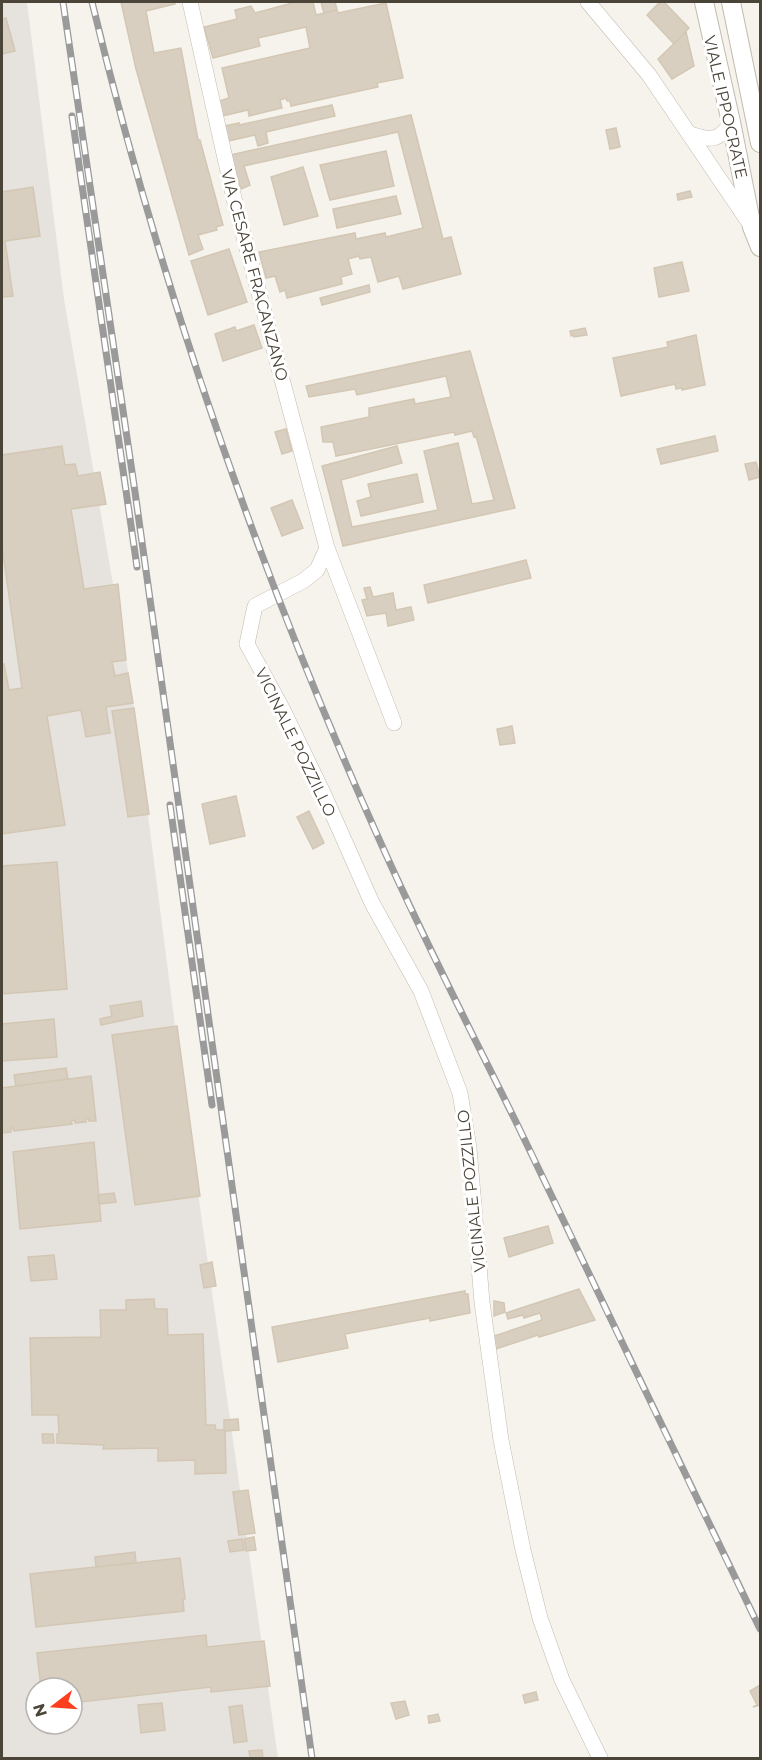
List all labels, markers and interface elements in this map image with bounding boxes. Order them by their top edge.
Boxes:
street label: VIALE IPPOCRATE [700,34,751,181]
street label: VIA CESARE FRACANZANO [217,167,292,383]
street label: VICINALE POZZILLO [251,665,340,820]
street label: VICINALE POZZILLO [454,1109,489,1273]
north arrow [24,1676,84,1736]
text: N [29,1701,51,1719]

